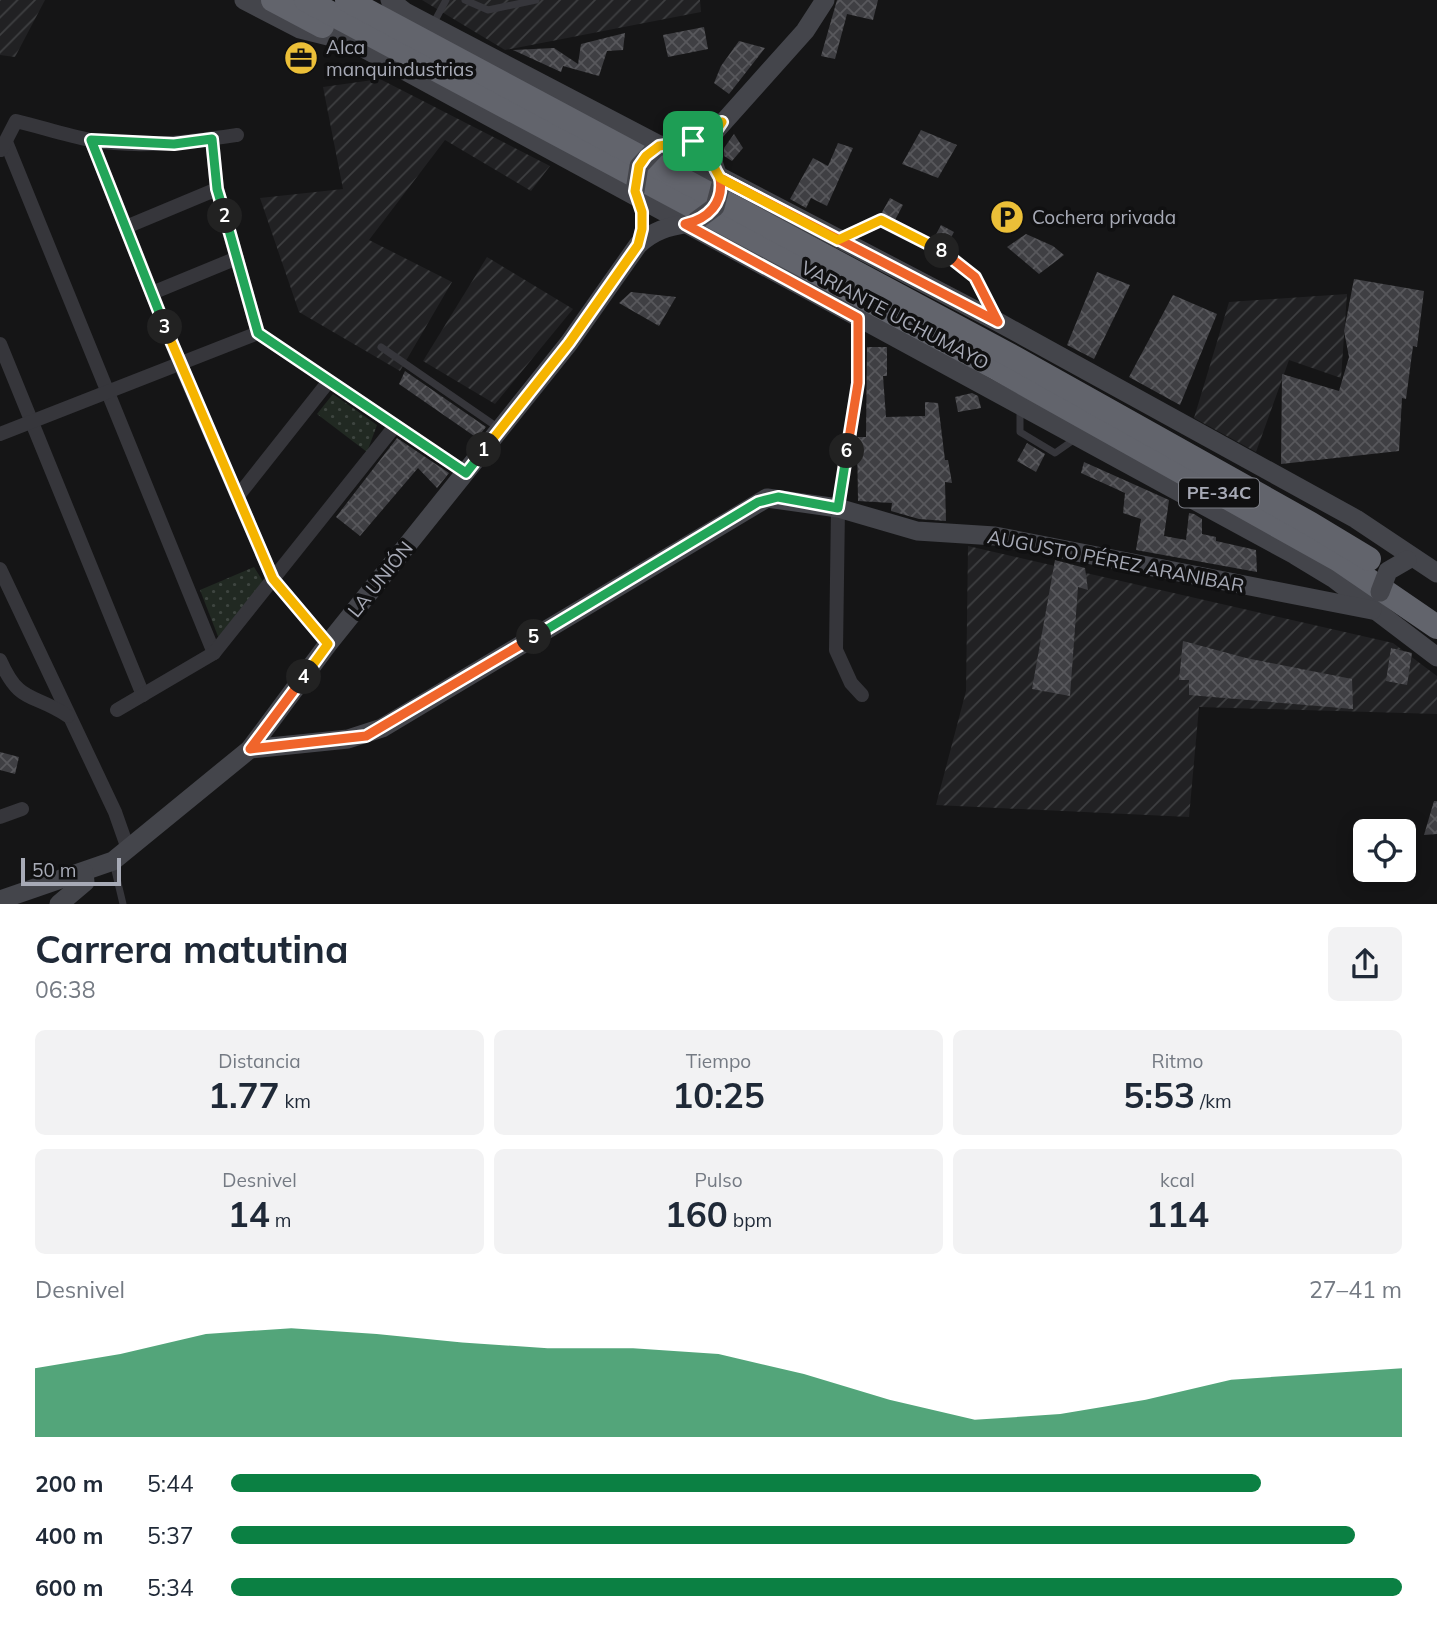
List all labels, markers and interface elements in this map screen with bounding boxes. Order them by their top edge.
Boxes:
place label: Alca manquindustrias [326,35,474,81]
office icon: Alca manquindustrias [282,39,320,77]
pin [663,111,723,171]
icon: arrive [674,122,712,160]
pin: 2 [208,198,243,234]
parking icon: Cochera privada [988,198,1026,236]
text: 2 [219,203,230,227]
place label: Cochera privada [1032,205,1176,229]
pin: 8 [925,233,960,268]
text: 8 [936,238,947,262]
street label: VARIANTE UCHUMAYO [797,255,993,375]
pin: 3 [148,310,182,344]
text: 3 [159,314,170,338]
pin: 1 [466,433,502,468]
pin: 6 [830,434,864,468]
text: 1 [478,437,489,461]
text: 6 [841,438,852,462]
road number: PE-34C [1179,478,1259,508]
street label: AUGUSTO PÉREZ ARANIBAR [985,524,1247,598]
street label: LA UNIÓN [342,536,418,622]
pin: 5 [516,620,552,654]
text: 5 [528,624,539,648]
pin: 4 [286,660,322,694]
text: 4 [298,664,309,688]
map controls [1353,819,1416,882]
button: locate [1353,819,1416,882]
scale bar [21,855,121,886]
text: 50 m [32,858,76,882]
text: Carrera matutina [35,925,349,973]
button: share [1328,927,1402,1001]
text: 06:38 [35,975,95,1004]
text: Distancia [218,1049,301,1073]
text: Tiempo [686,1049,751,1073]
text: Ritmo [1152,1049,1203,1073]
text: 1.77 [208,1073,280,1117]
text: 10:25 [672,1073,765,1117]
text: 5:53 [1123,1073,1195,1117]
text: km [280,1089,311,1113]
text: /km [1195,1089,1232,1113]
text: Desnivel [222,1168,297,1192]
text: Pulso [694,1168,743,1192]
text: kcal [1160,1168,1195,1192]
text: 14 [228,1192,270,1236]
text: 160 [665,1192,728,1236]
text: 114 [1146,1192,1209,1236]
text: m [270,1208,291,1232]
text: bpm [728,1208,772,1232]
text: Desnivel [35,1275,125,1304]
text: 27–41 m [1309,1275,1402,1304]
text: 200 m [35,1469,103,1498]
text: 5:44 [147,1469,194,1498]
text: 400 m [35,1521,103,1550]
text: 5:37 [147,1521,194,1550]
text: 600 m [35,1573,103,1602]
text: 5:34 [147,1573,194,1602]

